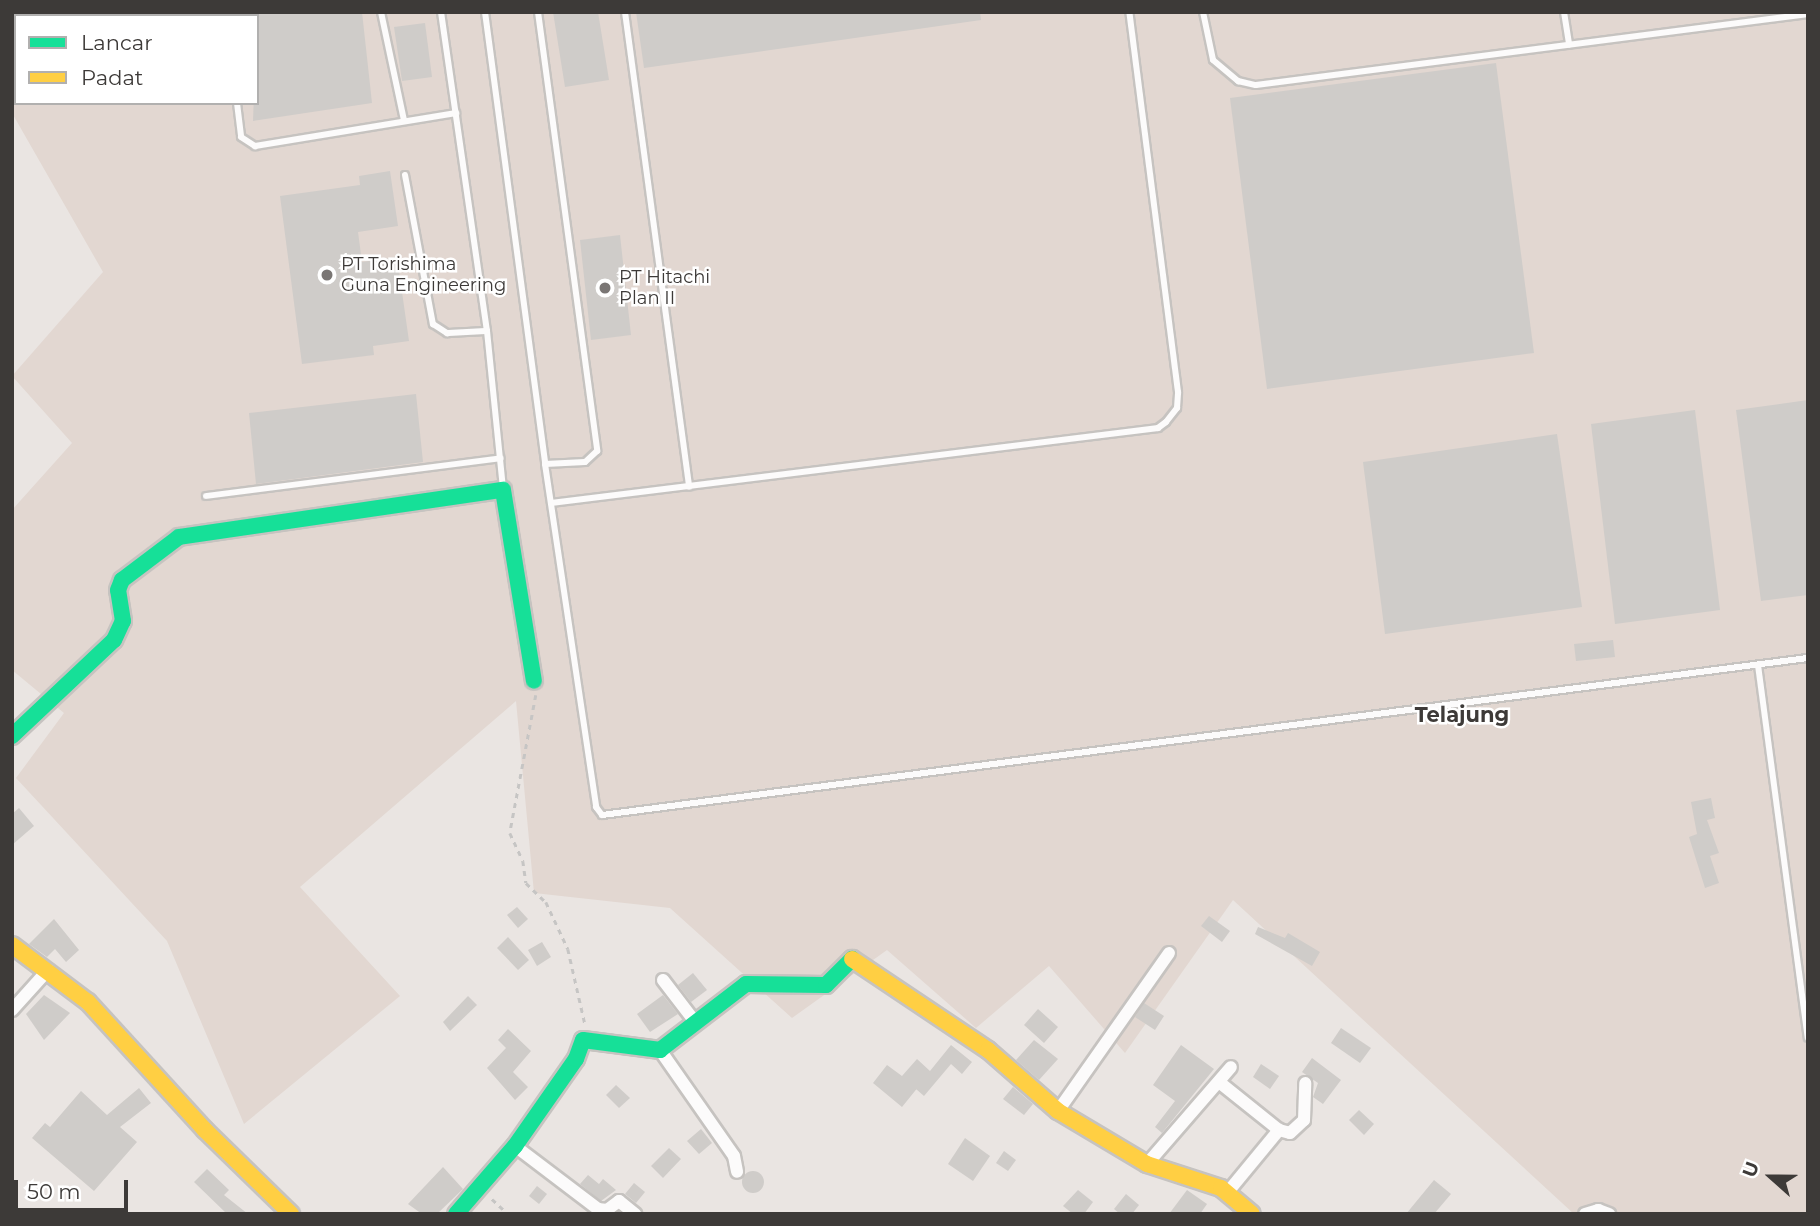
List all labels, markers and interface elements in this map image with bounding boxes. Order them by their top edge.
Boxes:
legend [14,14,259,105]
text: Lancar [81,30,153,55]
text: Padat [81,65,143,90]
place label: PT Torishima Guna Engineering [341,254,506,296]
marker: PT Torishima Guna Engineering [319,267,335,283]
place label: PT Hitachi Plan II [619,267,710,310]
marker: PT Hitachi Plan II [597,280,613,296]
district label: Telajung [1415,702,1509,728]
north arrow [1736,1142,1806,1212]
text: U [1738,1158,1764,1180]
scale bar [18,1166,131,1210]
text: 50 m [27,1179,81,1204]

